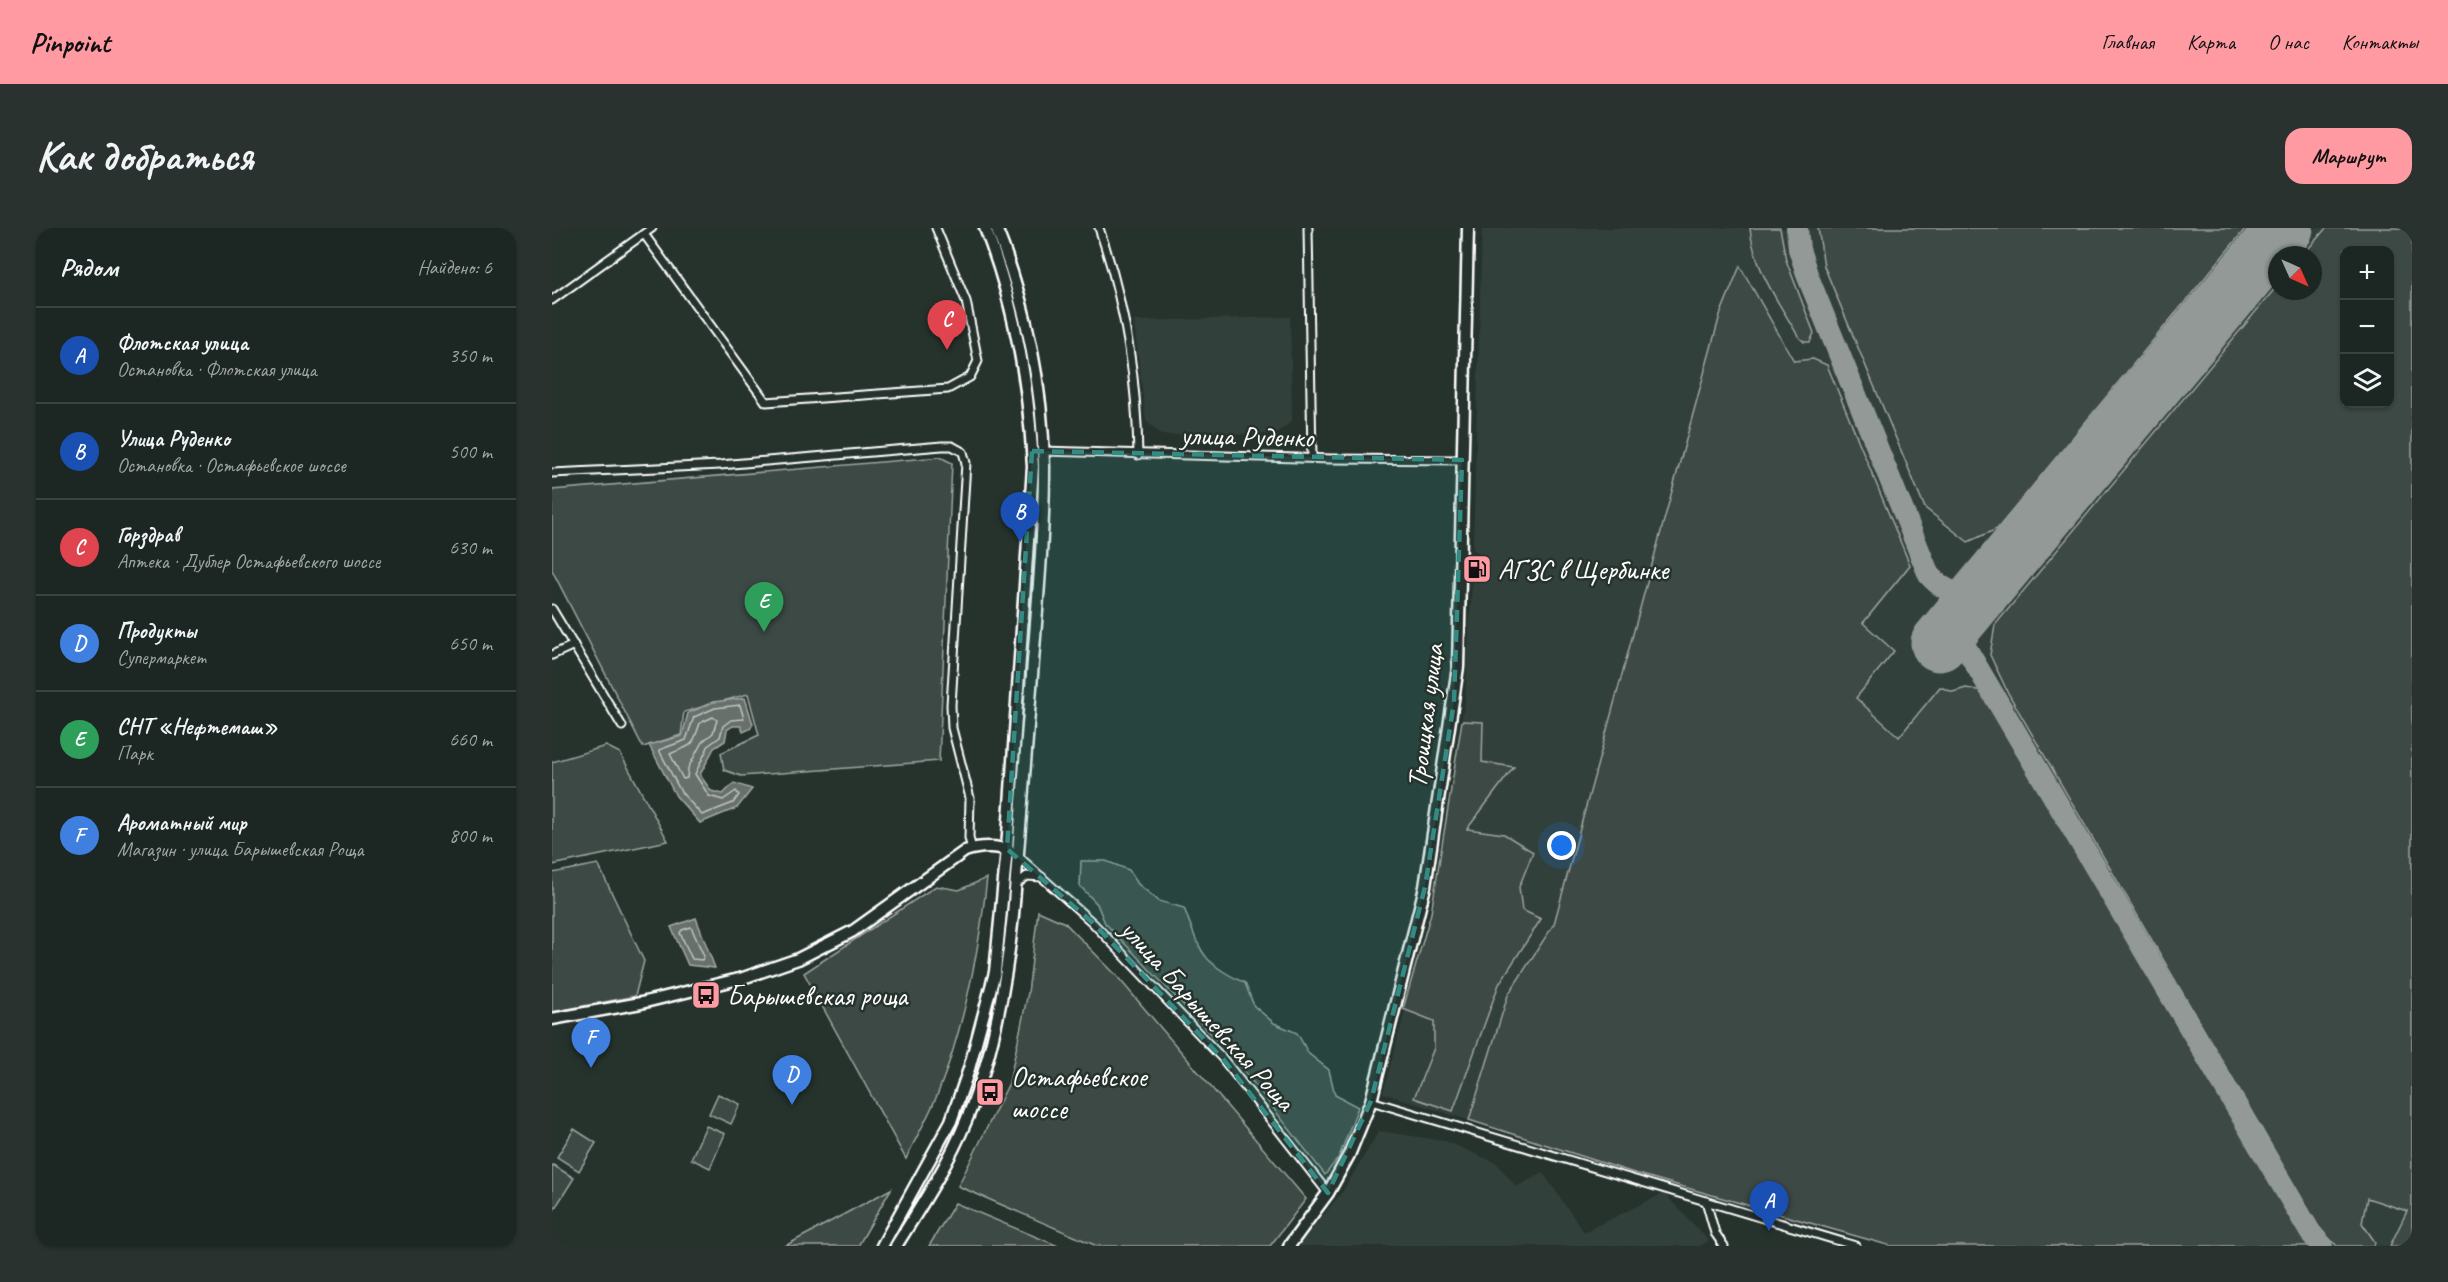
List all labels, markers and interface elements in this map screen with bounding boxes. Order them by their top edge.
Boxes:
text: Pinpoint [30,25,110,60]
text: Главная [2101,29,2154,55]
text: Карта [2187,29,2235,55]
text: О нас [2268,29,2309,55]
text: Контакты [2342,29,2418,55]
button: Маршрут [2285,128,2412,184]
text: Как добраться [36,130,253,183]
north arrow [2268,246,2322,300]
map controls [2340,246,2394,408]
button: + [2340,246,2394,300]
text: Рядом [60,251,118,284]
text: Найдено: 6 [417,255,492,280]
pin: C [928,300,966,350]
button: − [2340,300,2394,354]
text: Флотская улица [117,329,248,357]
text: A [74,343,85,368]
text: 350 m [449,343,492,368]
button: layers [2340,354,2394,408]
text: Остановка · Флотская улица [117,357,317,382]
street label: улица Руденко [1178,417,1316,455]
text: Улица Руденко [117,425,230,453]
text: B [74,439,85,464]
text: 500 m [449,439,492,464]
text: Остановка · Остафьевское шоссе [117,453,346,478]
pin: B [1000,492,1040,542]
text: Горздрав [117,521,180,549]
text: C [75,535,84,560]
text: 630 m [449,535,492,560]
text: Аптека · Дублер Остафьевского шоссе [117,549,380,574]
place label: АГЗС в Щербинке [1498,552,1670,587]
fuel station icon: АГЗС в Щербинке [1461,553,1493,585]
pin: E [744,582,784,632]
text: Продукты [117,617,196,645]
text: D [74,631,85,656]
text: 650 m [449,631,492,656]
street label: Троицкая улица [1399,640,1451,790]
text: Супермаркет [117,645,206,670]
text: СНТ «Нефтемаш» [117,713,278,741]
text: E [74,727,85,752]
text: 660 m [449,727,492,752]
text: Парк [117,741,153,766]
text: Ароматный мир [117,809,247,837]
text: F [75,823,84,848]
text: 800 m [449,823,492,848]
your location [1547,831,1576,860]
text: Магазин · улица Барышевская Роща [117,837,363,862]
street label: улица Барышевская Роща [1112,911,1304,1119]
place label: Барышевская роща [727,978,909,1013]
bus stop icon: Барышевская роща [690,979,722,1011]
pin: F [572,1018,610,1068]
pin: D [772,1056,812,1105]
place label: Остафьевское шоссе [1011,1059,1148,1126]
bus stop icon: Остафьевское шоссе [974,1076,1006,1108]
pin: A [1750,1182,1788,1231]

